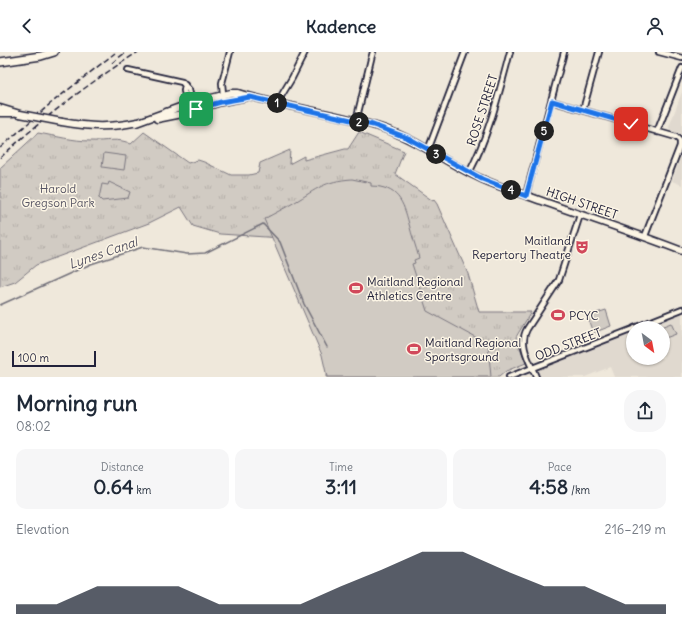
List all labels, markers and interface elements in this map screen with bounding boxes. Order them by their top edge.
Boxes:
icon: back [16,15,38,37]
text: Kadence [306,15,376,38]
icon: person [644,15,666,37]
street label: ROSE STREET [463,72,501,148]
pin [179,92,213,126]
pin: 1 [267,93,287,113]
text: 1 [275,96,279,110]
icon: arrive [185,98,207,120]
pin [614,107,648,141]
pin: 2 [349,112,369,132]
icon: check [620,113,642,135]
text: 2 [356,115,362,129]
pin: 5 [534,121,554,141]
text: 5 [541,124,547,138]
pin: 3 [426,144,446,164]
text: 3 [433,147,439,161]
pin: 4 [501,180,521,200]
park label: Harold Gregson Park [21,181,95,210]
text: 4 [508,183,514,197]
street label: HIGH STREET [544,184,620,222]
water label: Lynes Canal [66,233,142,273]
place label: Maitland Repertory Theatre [472,233,571,262]
theatre icon: Maitland Repertory Theatre [574,239,590,255]
place label: Maitland Regional Athletics Centre [367,274,463,303]
sports icon: Maitland Regional Athletics Centre [348,280,364,296]
sports icon: PCYC [550,307,566,323]
place label: PCYC [569,308,599,323]
north arrow [626,321,670,365]
map controls [626,321,670,365]
street label: ODD STREET [533,324,603,364]
place label: Maitland Regional Sportsground [425,335,521,364]
sports icon: Maitland Regional Sportsground [406,341,422,357]
scale bar [12,349,96,368]
text: 100 m [18,351,49,365]
text: Morning run [16,389,138,417]
button: share [624,390,666,432]
text: 08:02 [16,418,51,435]
text: Distance [101,460,144,474]
text: Time [329,460,353,474]
text: Pace [548,460,572,474]
text: 0.64 [93,474,134,499]
text: 3:11 [325,474,357,499]
text: 4:58 [529,474,568,499]
text: km [134,483,151,497]
text: /km [568,483,590,497]
text: Elevation [16,521,69,538]
text: 216–219 m [605,521,666,538]

